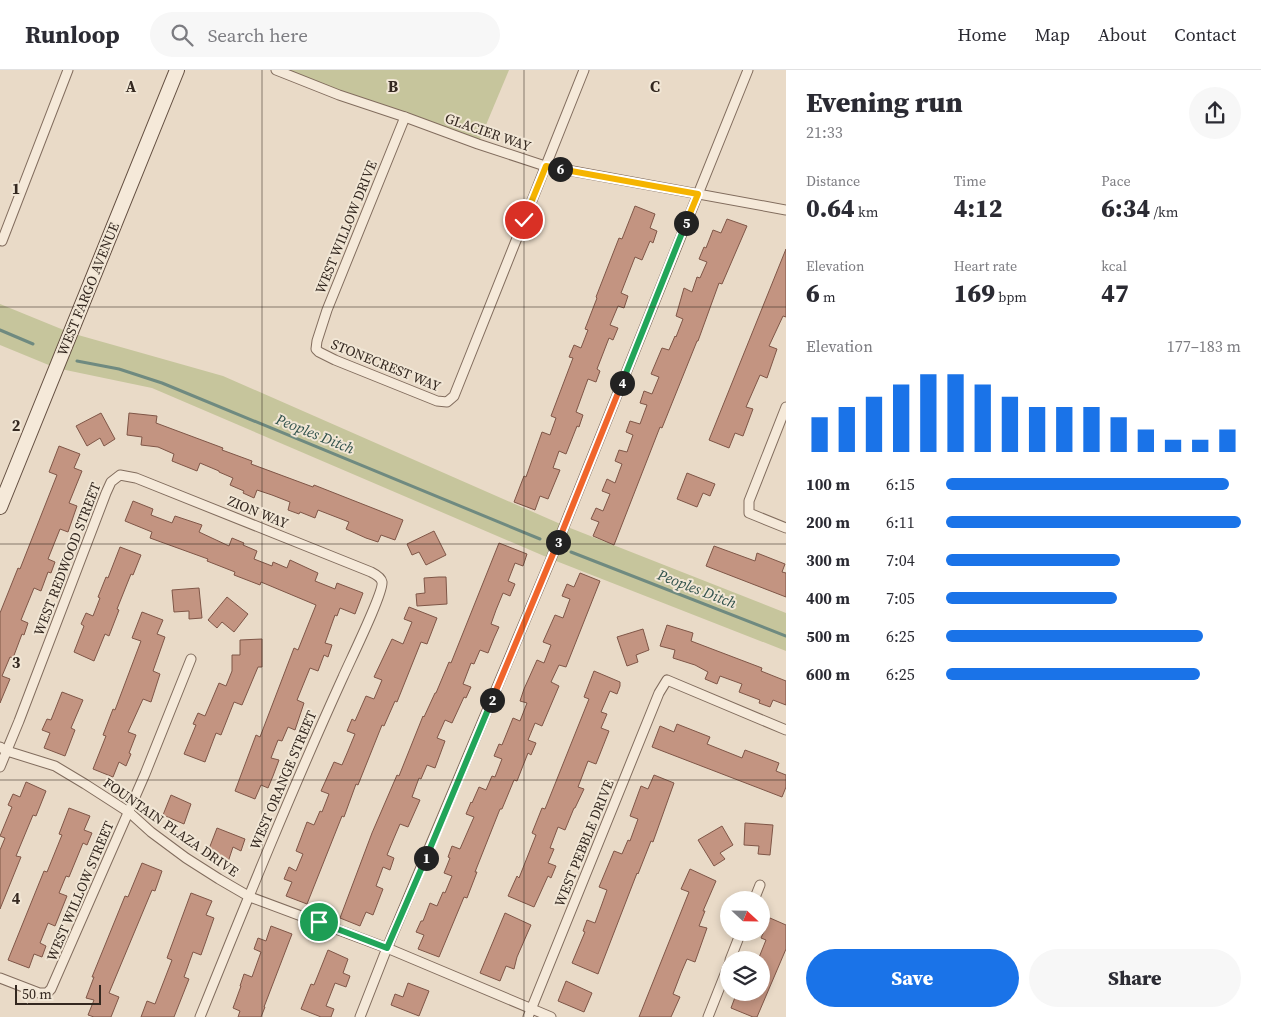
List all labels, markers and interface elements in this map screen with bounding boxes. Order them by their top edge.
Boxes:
search box [150,12,500,57]
text: Runloop [25,18,120,51]
icon: search [168,21,196,49]
text: Search here [208,22,308,48]
text: Home [958,22,1007,47]
text: Map [1035,22,1070,47]
text: About [1098,22,1146,47]
text: Contact [1174,22,1236,47]
text: A [126,75,137,97]
text: B [388,75,399,97]
text: C [650,75,660,97]
text: Evening run [806,83,963,121]
button: share [1189,87,1241,139]
street label: GLACIER WAY [442,108,534,156]
text: 21:33 [806,121,843,143]
pin: 6 [548,156,572,182]
street label: WEST WILLOW DRIVE [310,157,382,297]
text: 6 [557,159,564,179]
text: Distance [806,171,860,191]
text: Time [954,171,986,191]
text: Pace [1101,171,1131,191]
text: 1 [12,177,20,199]
text: 0.64 [806,191,855,225]
text: 4:12 [954,191,1002,225]
text: 6:34 [1101,191,1150,225]
pin [503,199,545,241]
text: km [855,202,878,222]
text: /km [1150,202,1178,222]
icon: check [510,206,538,234]
pin: 5 [674,210,698,236]
text: 5 [683,213,690,233]
street label: WEST FARGO AVENUE [52,219,124,359]
text: Elevation [806,256,864,276]
text: Heart rate [954,256,1017,276]
text: kcal [1101,256,1127,276]
text: 6 [806,276,820,310]
text: 169 [954,276,995,310]
text: 47 [1101,276,1129,310]
text: m [820,287,836,307]
text: bpm [995,287,1027,307]
street label: STONECREST WAY [328,334,444,396]
text: Elevation [806,335,873,357]
text: 177–183 m [1167,335,1241,357]
pin: 4 [610,370,634,396]
text: 4 [619,373,626,393]
water label: Peoples Ditch [272,408,357,459]
text: 2 [12,414,21,436]
text: 100 m [806,473,850,495]
text: 6:15 [886,473,915,495]
street label: WEST REDWOOD STREET [28,479,106,639]
street label: ZION WAY [225,491,292,533]
text: 200 m [806,511,850,533]
text: 6:11 [886,511,915,533]
pin: 3 [546,530,570,554]
text: 3 [555,532,562,552]
text: 300 m [806,549,850,571]
text: 7:04 [886,549,915,571]
water label: Peoples Ditch [654,564,740,613]
text: 400 m [806,587,850,609]
text: 7:05 [886,587,915,609]
text: 500 m [806,625,850,647]
text: 6:25 [886,625,915,647]
text: 3 [12,651,21,673]
text: 600 m [806,663,850,685]
text: 6:25 [886,663,915,685]
pin: 2 [480,688,504,712]
text: 2 [489,690,496,710]
street label: WEST ORANGE STREET [245,707,322,853]
street label: FOUNTAIN PLAZA DRIVE [99,773,243,881]
street label: WEST PEBBLE DRIVE [549,776,619,910]
street label: WEST WILLOW STREET [41,817,119,964]
pin: 1 [414,846,438,870]
text: 1 [423,848,430,868]
text: 4 [12,887,21,909]
north arrow [720,891,770,941]
map controls [720,891,770,1001]
pin [298,901,340,943]
icon: arrive [305,908,333,936]
button: Save [806,949,1019,1007]
button: Share [1029,949,1241,1007]
button: layers [720,951,770,1001]
scale bar [15,982,101,1005]
text: 50 m [22,984,52,1004]

